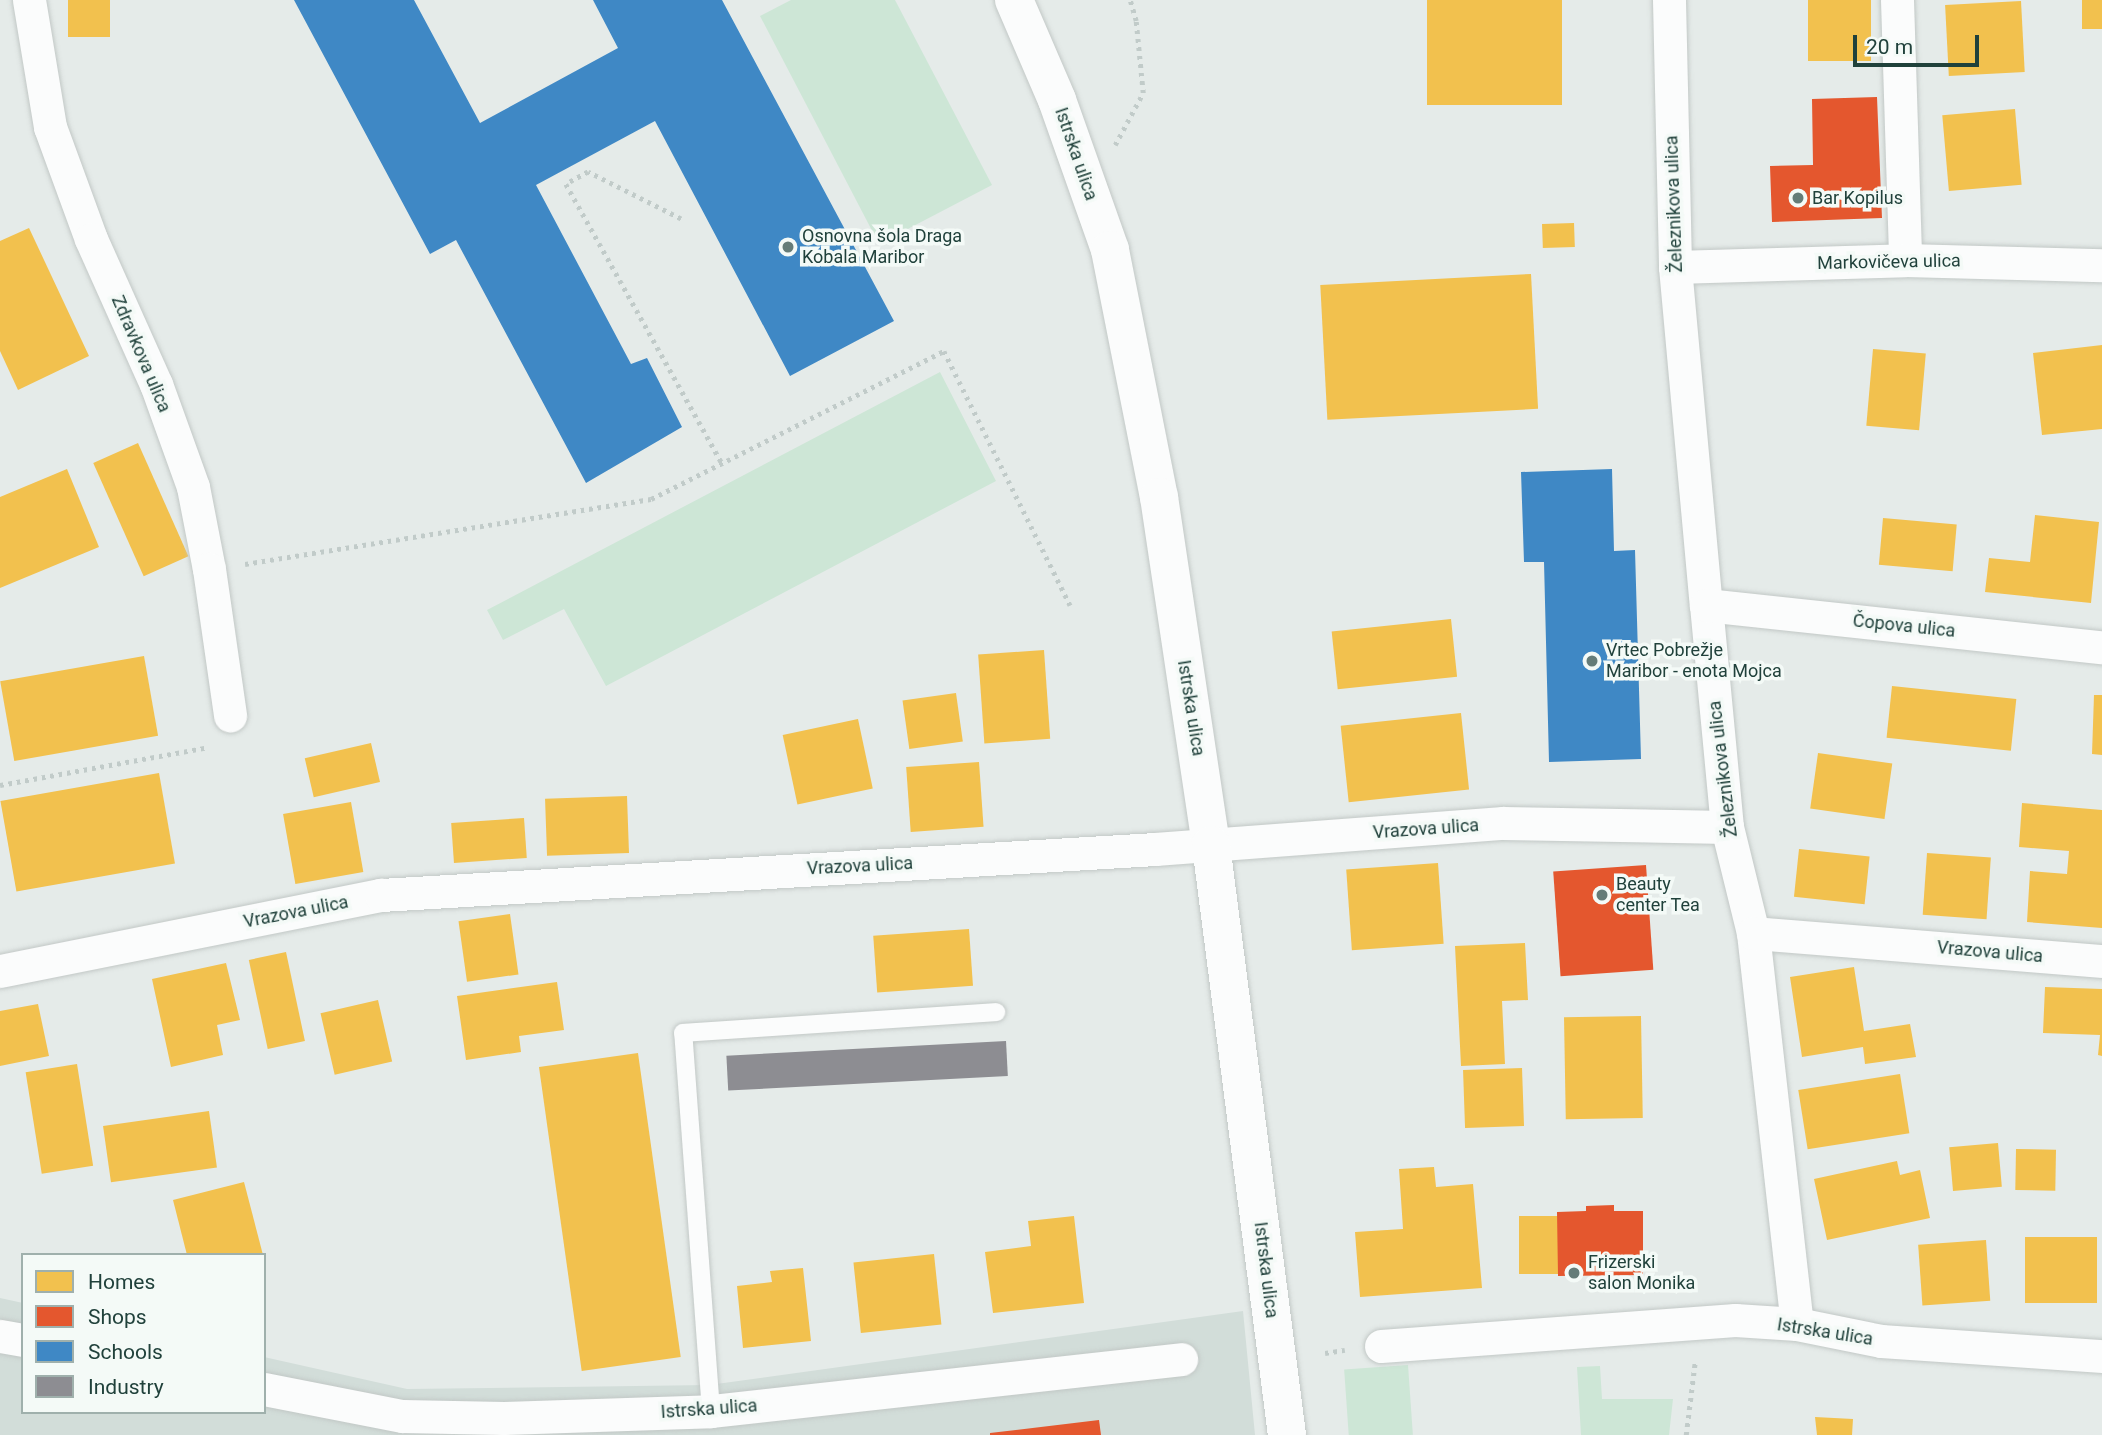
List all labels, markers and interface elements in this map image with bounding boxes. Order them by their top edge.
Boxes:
scale bar [1857,21,1983,65]
text: 20 m [1866,35,1913,59]
street label: Istrska ulica [1050,105,1102,203]
street label: Železnikova ulica [1661,135,1687,273]
place label: Bar Kopilus [1812,187,1903,209]
marker: Bar Kopilus [1790,190,1806,206]
place label: Osnovna šola Draga Kobala Maribor [802,226,962,268]
marker: Osnovna šola Draga Kobala Maribor [780,239,796,255]
street label: Markovičeva ulica [1817,250,1961,274]
street label: Zdravkova ulica [107,292,175,416]
street label: Čopova ulica [1852,610,1956,642]
place label: Vrtec Pobrežje Maribor - enota Mojca [1606,640,1782,682]
marker: Vrtec Pobrežje Maribor - enota Mojca [1584,653,1600,669]
street label: Istrska ulica [1173,659,1209,757]
street label: Železnikova ulica [1704,700,1742,838]
street label: Vrazova ulica [1372,815,1480,843]
street label: Vrazova ulica [806,852,914,880]
place label: Beauty center Tea [1616,874,1700,917]
marker: Beauty center Tea [1594,887,1610,903]
street label: Vrazova ulica [242,891,350,933]
street label: Vrazova ulica [1936,937,2044,967]
street label: Istrska ulica [1249,1221,1283,1319]
place label: Frizerski salon Monika [1588,1252,1695,1294]
legend [21,1253,266,1414]
marker: Frizerski salon Monika [1566,1265,1582,1281]
text: Homes [88,1270,155,1294]
text: Shops [88,1305,147,1329]
street label: Istrska ulica [1776,1314,1874,1350]
text: Schools [88,1340,163,1364]
text: Industry [88,1375,164,1399]
street label: Istrska ulica [660,1395,758,1423]

